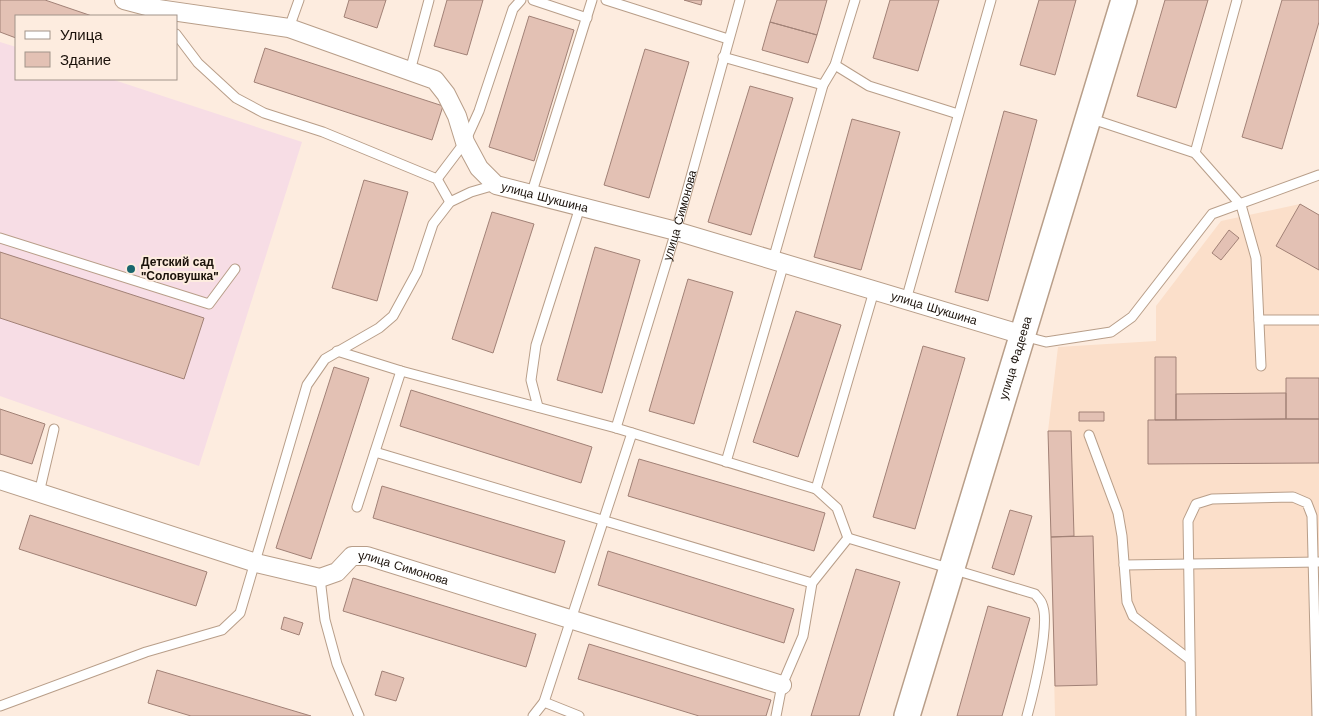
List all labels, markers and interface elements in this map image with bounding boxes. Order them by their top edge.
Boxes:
legend [15,15,178,80]
text: Улица [60,26,103,44]
text: Здание [60,51,111,69]
street label: улица Симонова [660,168,700,262]
street label: улица Шукшина [500,180,590,215]
place label: Детский сад "Соловушка" [141,255,219,283]
marker: Детский сад "Соловушка" [125,263,137,275]
street label: улица Шукшина [890,289,979,328]
street label: улица Фадеева [996,314,1035,401]
street label: улица Симонова [358,548,451,588]

